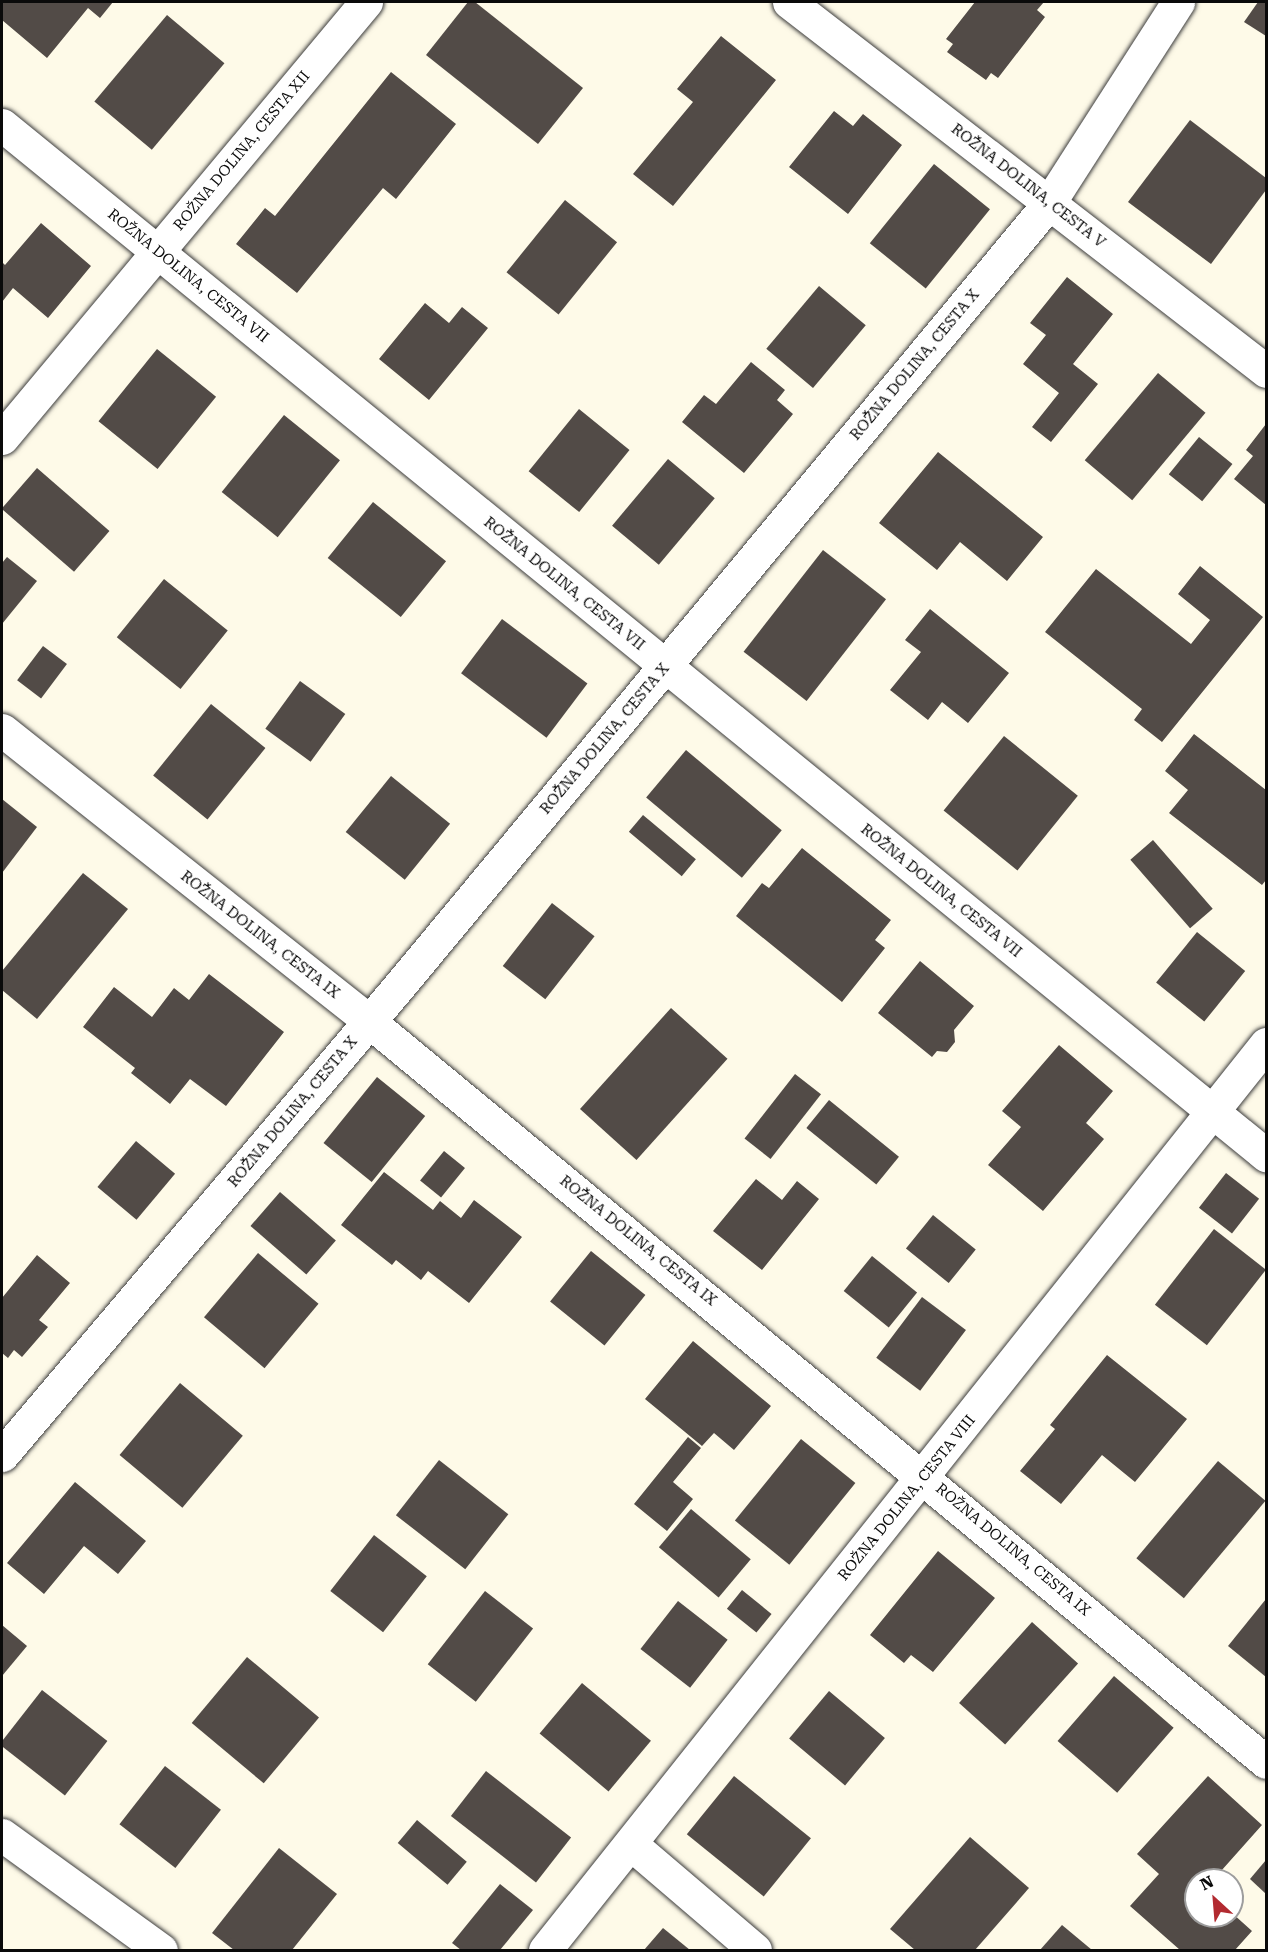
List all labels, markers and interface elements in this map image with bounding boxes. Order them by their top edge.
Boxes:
street label: ROŽNA DOLINA, CESTA XII [170,68,314,234]
street label: ROŽNA DOLINA, CESTA V [947,120,1109,252]
street label: ROŽNA DOLINA, CESTA VII [104,205,272,347]
street label: ROŽNA DOLINA, CESTA X [847,286,983,444]
street label: ROŽNA DOLINA, CESTA VII [480,513,648,655]
street label: ROŽNA DOLINA, CESTA X [537,660,673,818]
street label: ROŽNA DOLINA, CESTA VII [857,820,1025,962]
street label: ROŽNA DOLINA, CESTA IX [177,867,343,1003]
street label: ROŽNA DOLINA, CESTA X [225,1033,361,1191]
street label: ROŽNA DOLINA, CESTA IX [556,1172,720,1310]
street label: ROŽNA DOLINA, CESTA VIII [835,1412,979,1584]
street label: ROŽNA DOLINA, CESTA IX [932,1480,1094,1620]
north arrow [1184,1868,1244,1928]
text: N [1197,1872,1216,1894]

